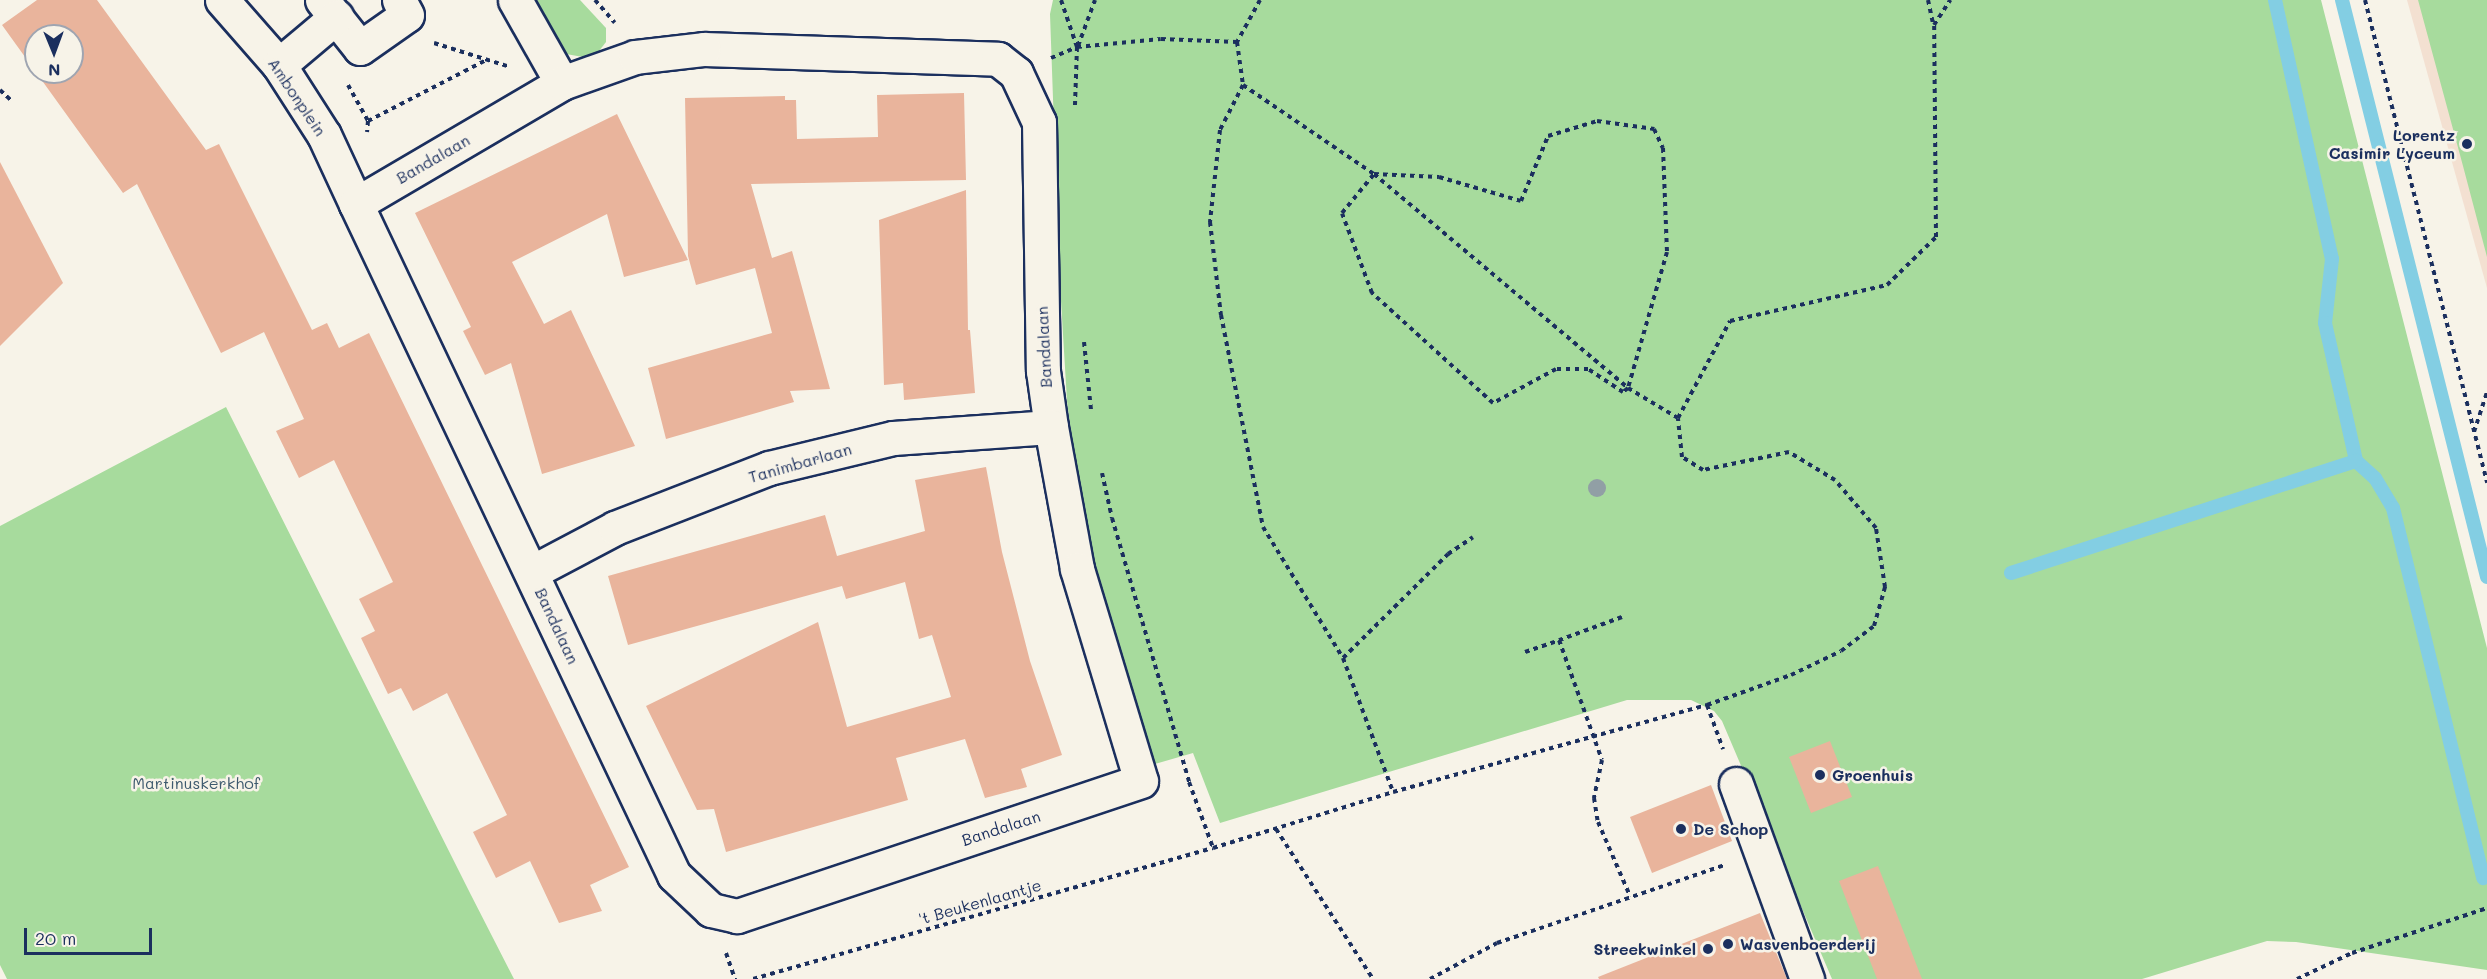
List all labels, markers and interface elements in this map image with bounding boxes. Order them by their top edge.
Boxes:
north arrow [24,24,84,84]
street label: Ambonplein [264,54,330,140]
text: N [48,60,61,81]
place label: Lorentz Casimir Lyceum [2329,125,2455,163]
street label: Bandalaan [393,130,473,188]
marker: Lorentz Casimir Lyceum [2460,137,2474,151]
street label: Bandalaan [1032,306,1056,388]
street label: Tanimbarlaan [746,439,854,487]
street label: Bandalaan [531,585,583,667]
place label: Groenhuis [1832,765,1913,785]
marker: Groenhuis [1813,768,1827,782]
park label: Martinuskerkhof [132,773,260,793]
street label: Bandalaan [959,806,1043,850]
place label: De Schop [1693,819,1768,839]
marker: De Schop [1674,822,1688,836]
street label: 't Beukenlaantje [916,875,1044,929]
scale bar [27,916,154,954]
text: 20 m [35,926,76,950]
place label: Wasvenboerderij [1740,934,1876,954]
marker: Wasvenboerderij [1721,937,1735,951]
place label: Streekwinkel [1593,939,1696,959]
marker: Streekwinkel [1701,942,1715,956]

